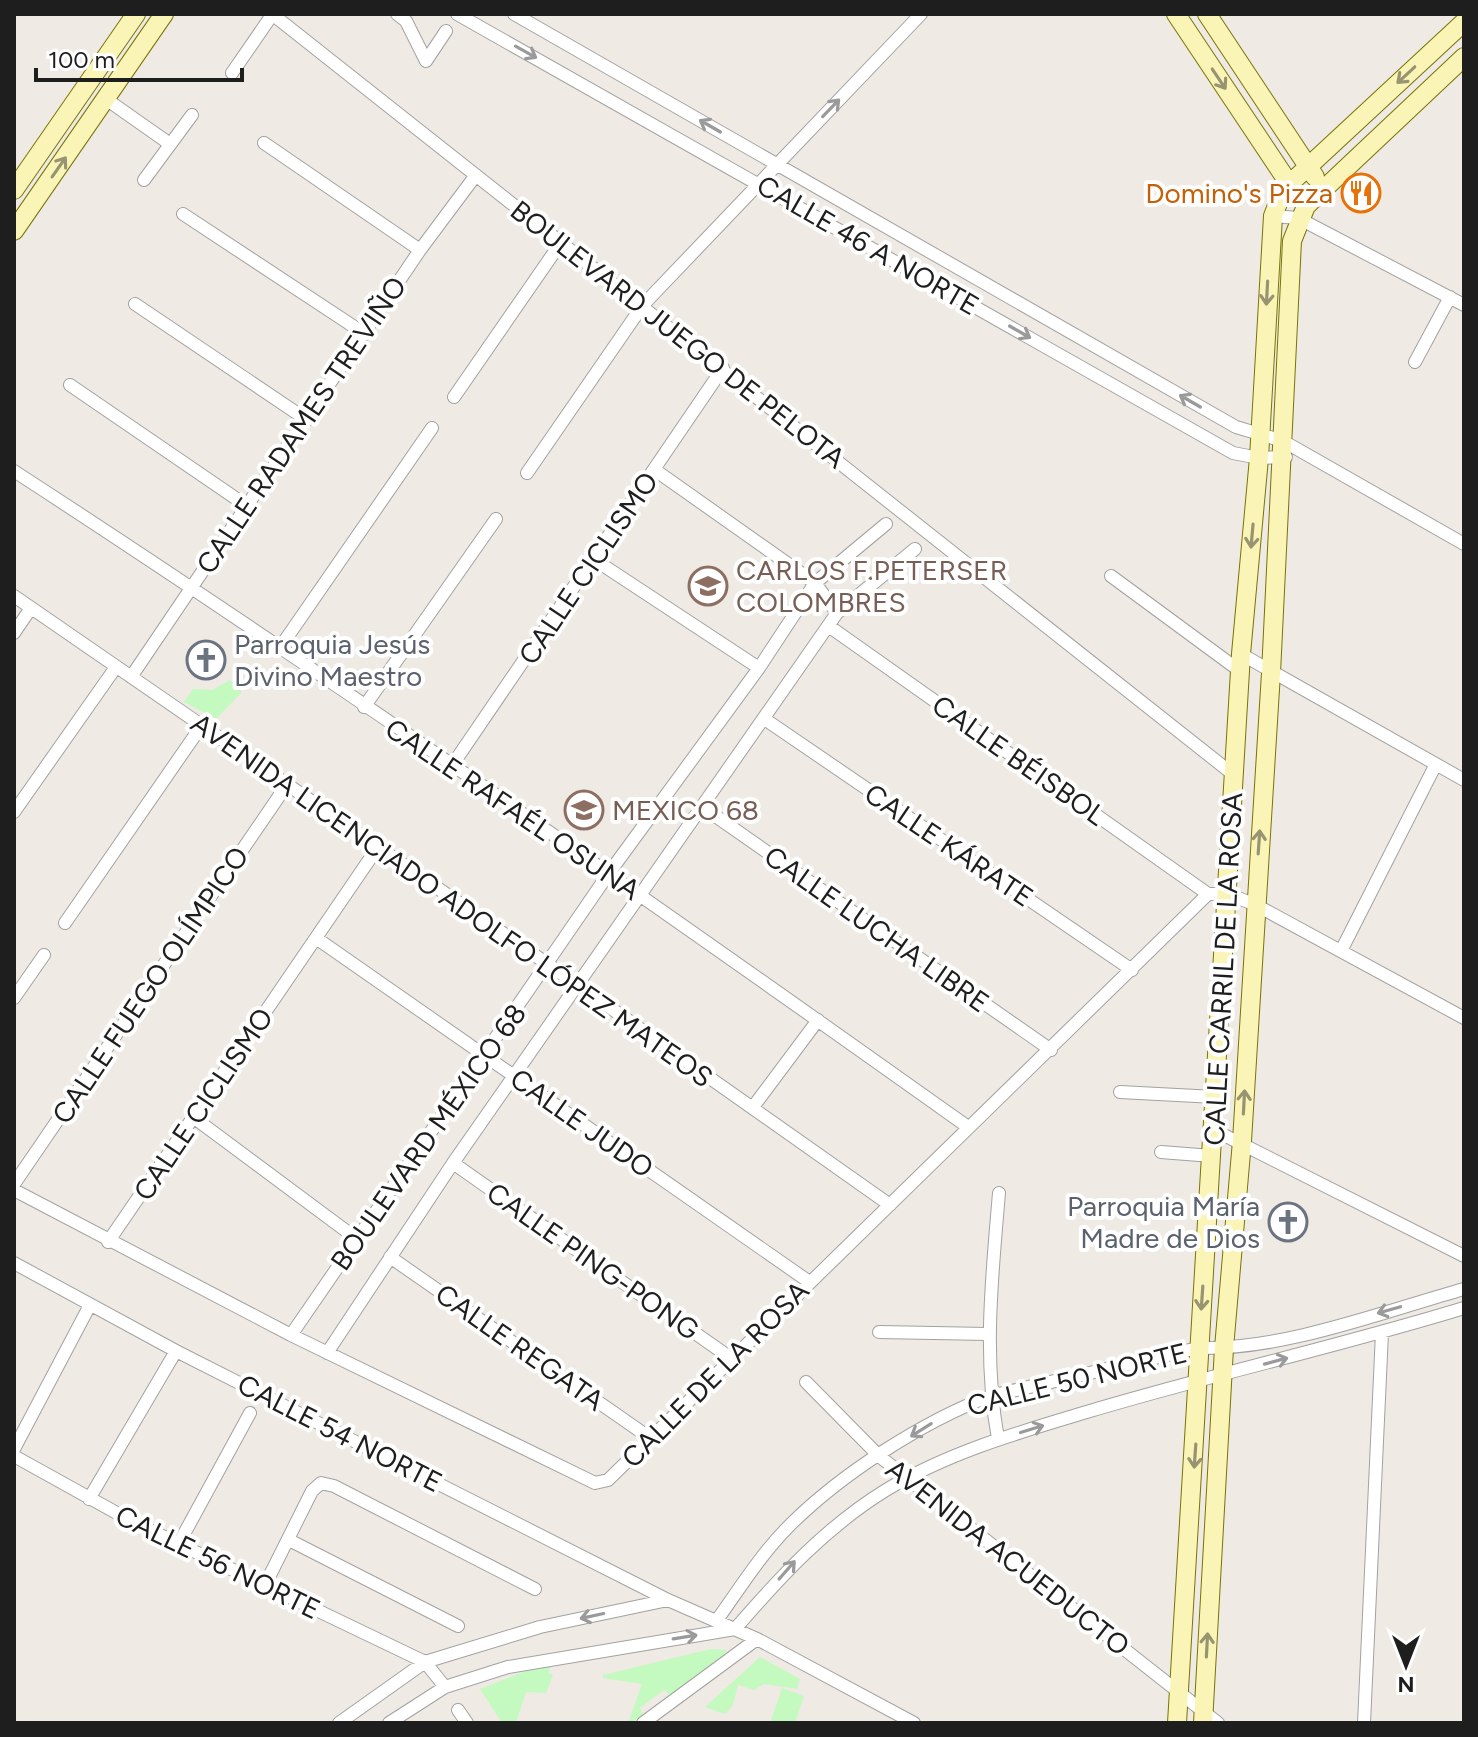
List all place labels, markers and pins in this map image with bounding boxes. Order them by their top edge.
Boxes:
restaurant icon: Domino's Pizza [1340,172,1382,214]
place label: Domino's Pizza [1145,176,1333,210]
place label: CARLOS F.PETERSER COLOMBRES [736,553,1007,619]
school or university icon: CARLOS F.PETERSER COLOMBRES [687,565,729,607]
place label: Parroquia Jesús Divino Maestro [234,627,430,693]
church icon: Parroquia Jesús Divino Maestro [185,639,227,681]
school or university icon: MEXICO 68 [563,789,605,831]
place label: MEXICO 68 [612,793,759,827]
place label: Parroquia María Madre de Dios [1067,1189,1260,1255]
church icon: Parroquia María Madre de Dios [1267,1201,1309,1243]

